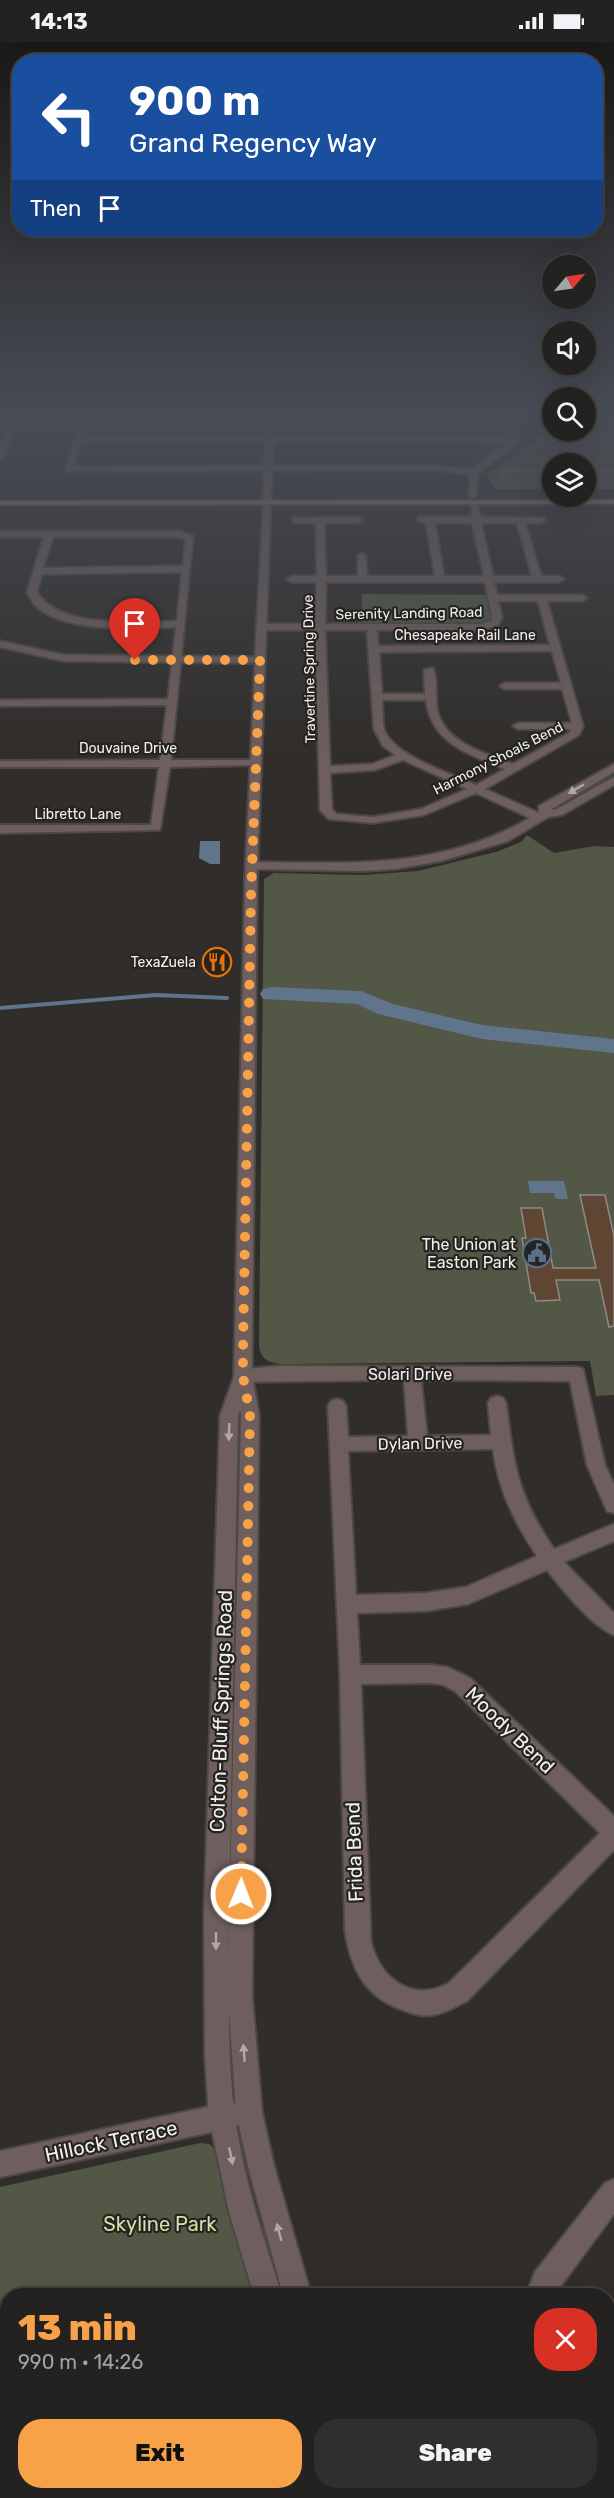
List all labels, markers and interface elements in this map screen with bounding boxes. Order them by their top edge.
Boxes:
text: 14:13 [30,8,88,35]
text: 900 m [129,76,260,126]
icon: left [30,78,108,156]
text: Grand Regency Way [129,127,377,159]
icon: arrive [93,192,126,225]
text: Then [30,195,81,222]
north arrow [542,255,596,309]
map controls [542,255,596,507]
button: sound [542,321,596,375]
button: search [542,387,596,441]
button: layers [542,453,596,507]
street label: Travertine Spring Drive [300,594,319,744]
pin [109,598,160,660]
street label: Serenity Landing Road [335,604,483,623]
icon: arrive [118,607,151,640]
street label: Chesapeake Rail Lane [394,627,536,644]
street label: Harmony Shoals Bend [430,718,566,799]
street label: Douvaine Drive [79,740,177,757]
one-way arrow [567,784,584,794]
street label: Libretto Lane [35,806,122,823]
restaurant icon: TexaZuela [201,946,233,978]
place label: TexaZuela [131,954,196,971]
place label: The Union at Easton Park [422,1235,517,1272]
public building icon: The Union at Easton Park [521,1237,553,1269]
street label: Solari Drive [368,1365,452,1384]
one-way arrow [224,1422,233,1441]
street label: Dylan Drive [377,1433,463,1454]
street label: Colton-Bluff Springs Road [205,1589,237,1833]
street label: Moody Bend [460,1682,560,1778]
street label: Frida Bend [340,1801,368,1903]
position arrow [209,1862,273,1926]
one-way arrow [211,1932,221,1951]
one-way arrow [239,2044,249,2063]
street label: Hillock Terrace [42,2115,180,2167]
one-way arrow [226,2147,236,2166]
park label: Skyline Park [103,2212,217,2236]
one-way arrow [273,2223,283,2242]
text: 13 min [18,2306,137,2349]
button: close [534,2308,597,2371]
text: 990 m · 14:26 [18,2350,143,2374]
button: Exit [18,2419,302,2488]
button: Share [314,2419,597,2488]

